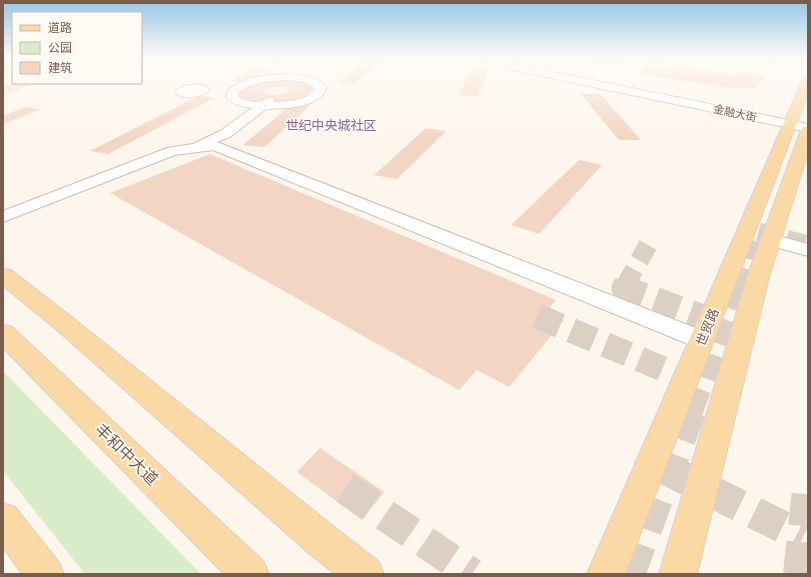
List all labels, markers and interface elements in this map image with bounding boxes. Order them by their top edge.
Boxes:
legend [12,12,142,84]
text: 道路 [48,20,72,36]
text: 公园 [48,40,72,56]
text: 建筑 [48,60,72,76]
street label: 金融大街 [712,102,758,125]
district label: 世纪中央城社区 [285,117,377,135]
street label: 世贸路 [692,306,724,349]
street label: 丰和中大道 [90,419,163,490]

